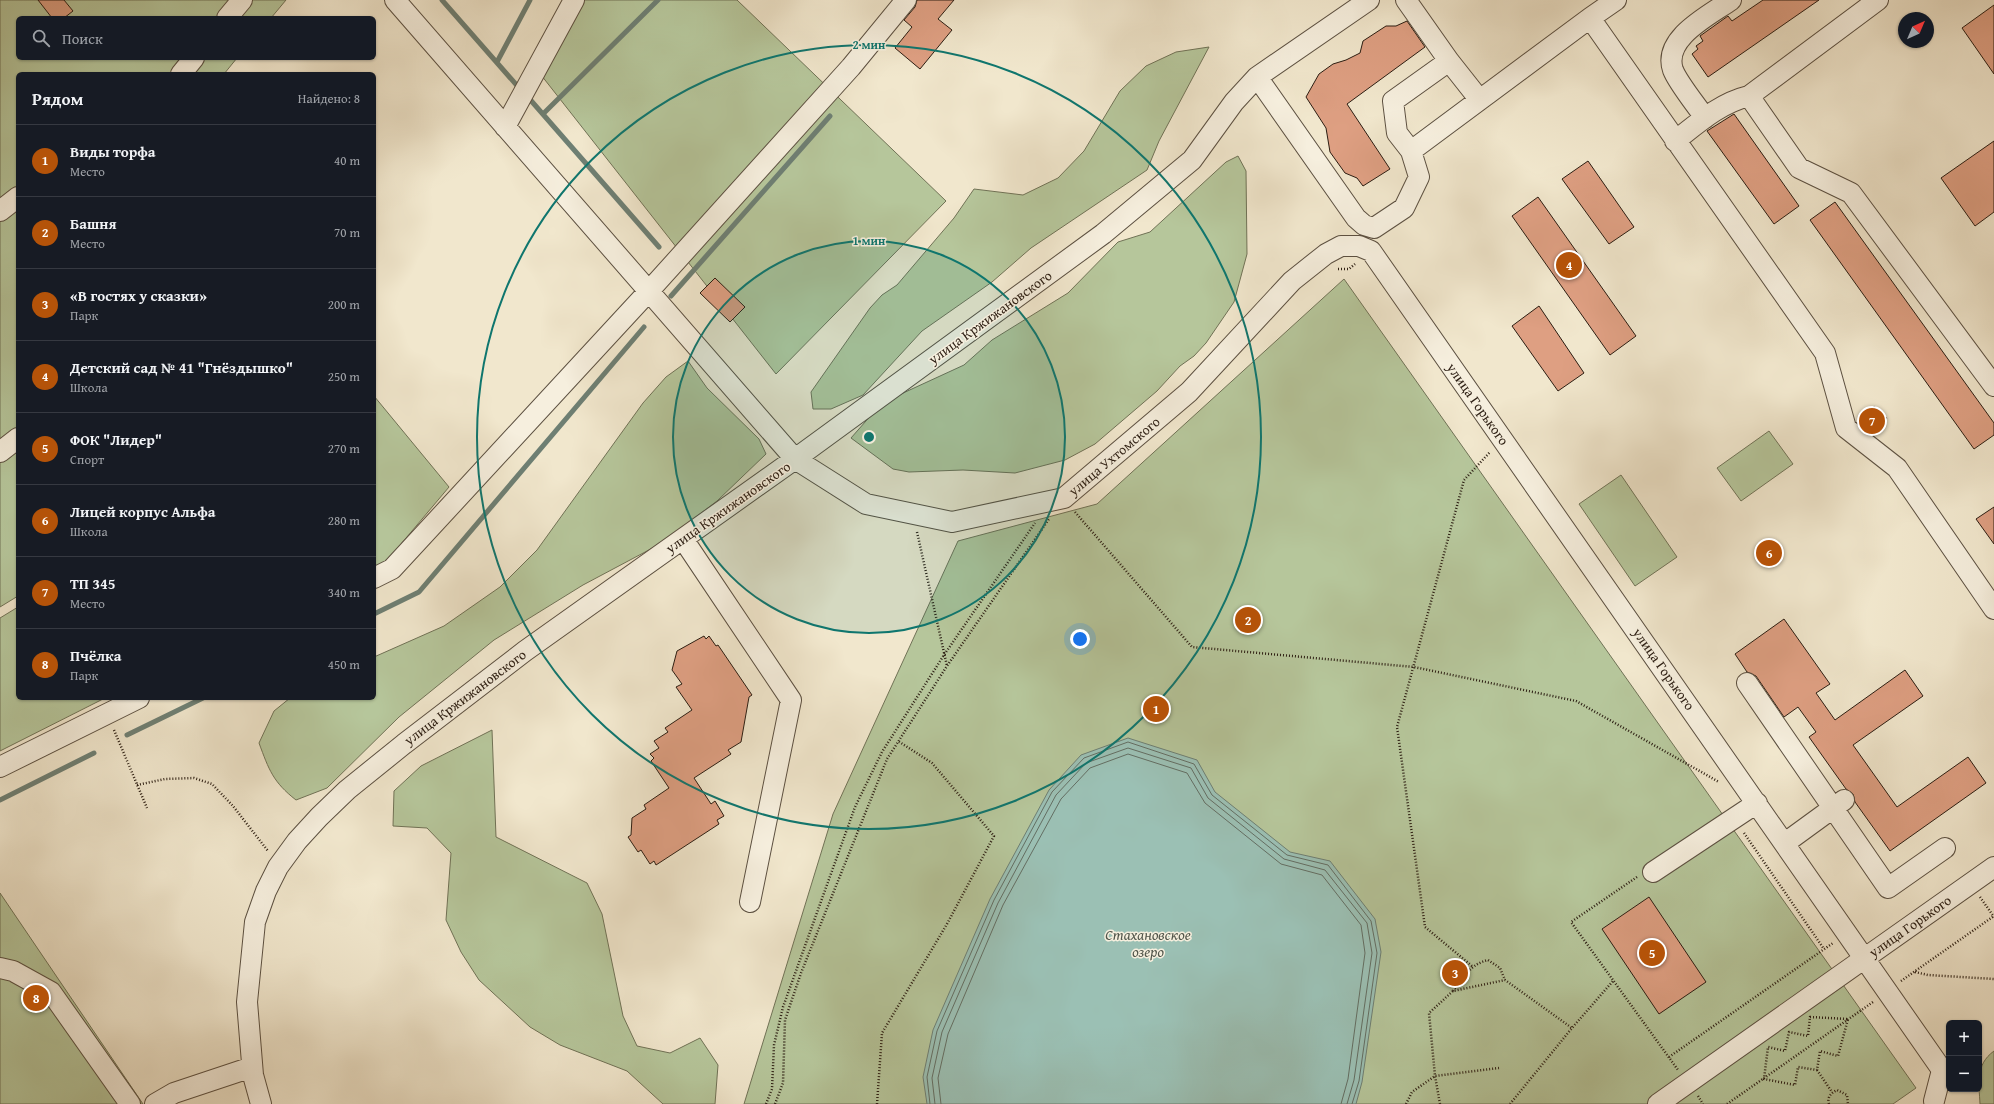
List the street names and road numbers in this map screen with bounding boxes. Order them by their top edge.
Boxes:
street label: улица Кржижановского [923,265,1056,369]
street label: улица Горького [1442,358,1514,449]
street label: улица Ухтомского [1063,412,1164,501]
street label: улица Кржижановского [661,456,795,558]
street label: улица Горького [1628,623,1700,714]
street label: улица Кржижановского [399,644,530,750]
street label: улица Горького [1864,890,1955,962]

